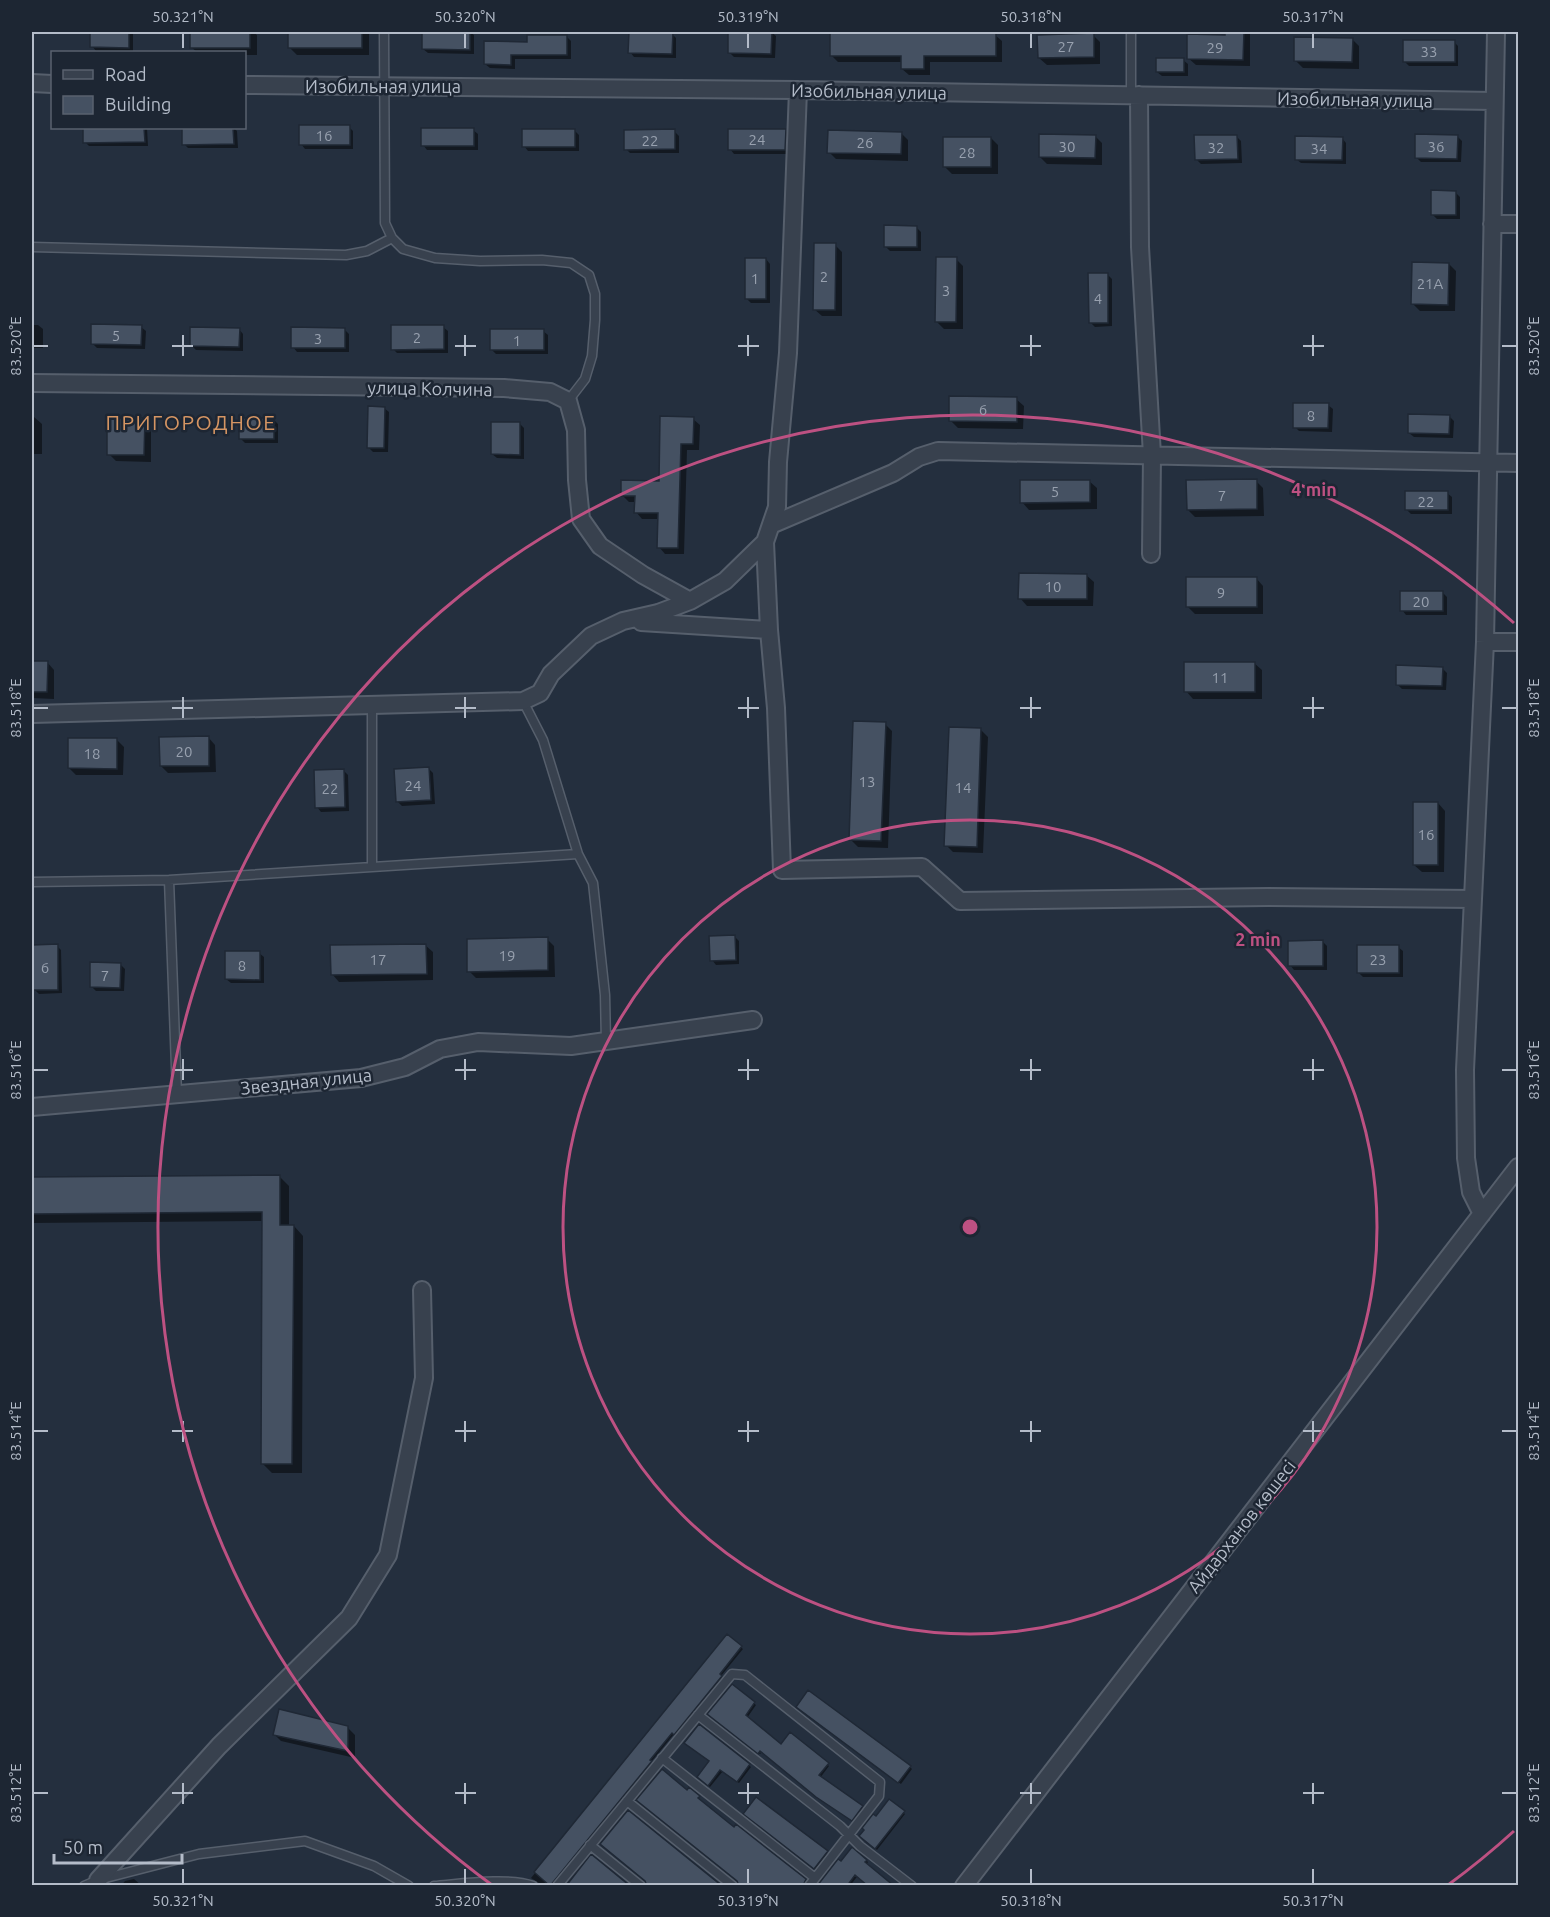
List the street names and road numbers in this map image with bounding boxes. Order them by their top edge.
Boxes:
street label: Изобильная улица [305,76,461,96]
street label: Изобильная улица [791,80,947,102]
street label: Изобильная улица [1277,88,1433,110]
street label: улица Колчина [367,377,493,399]
street label: Звездная улица [239,1064,373,1098]
street label: Айдарханов көшесі [1183,1456,1299,1596]

